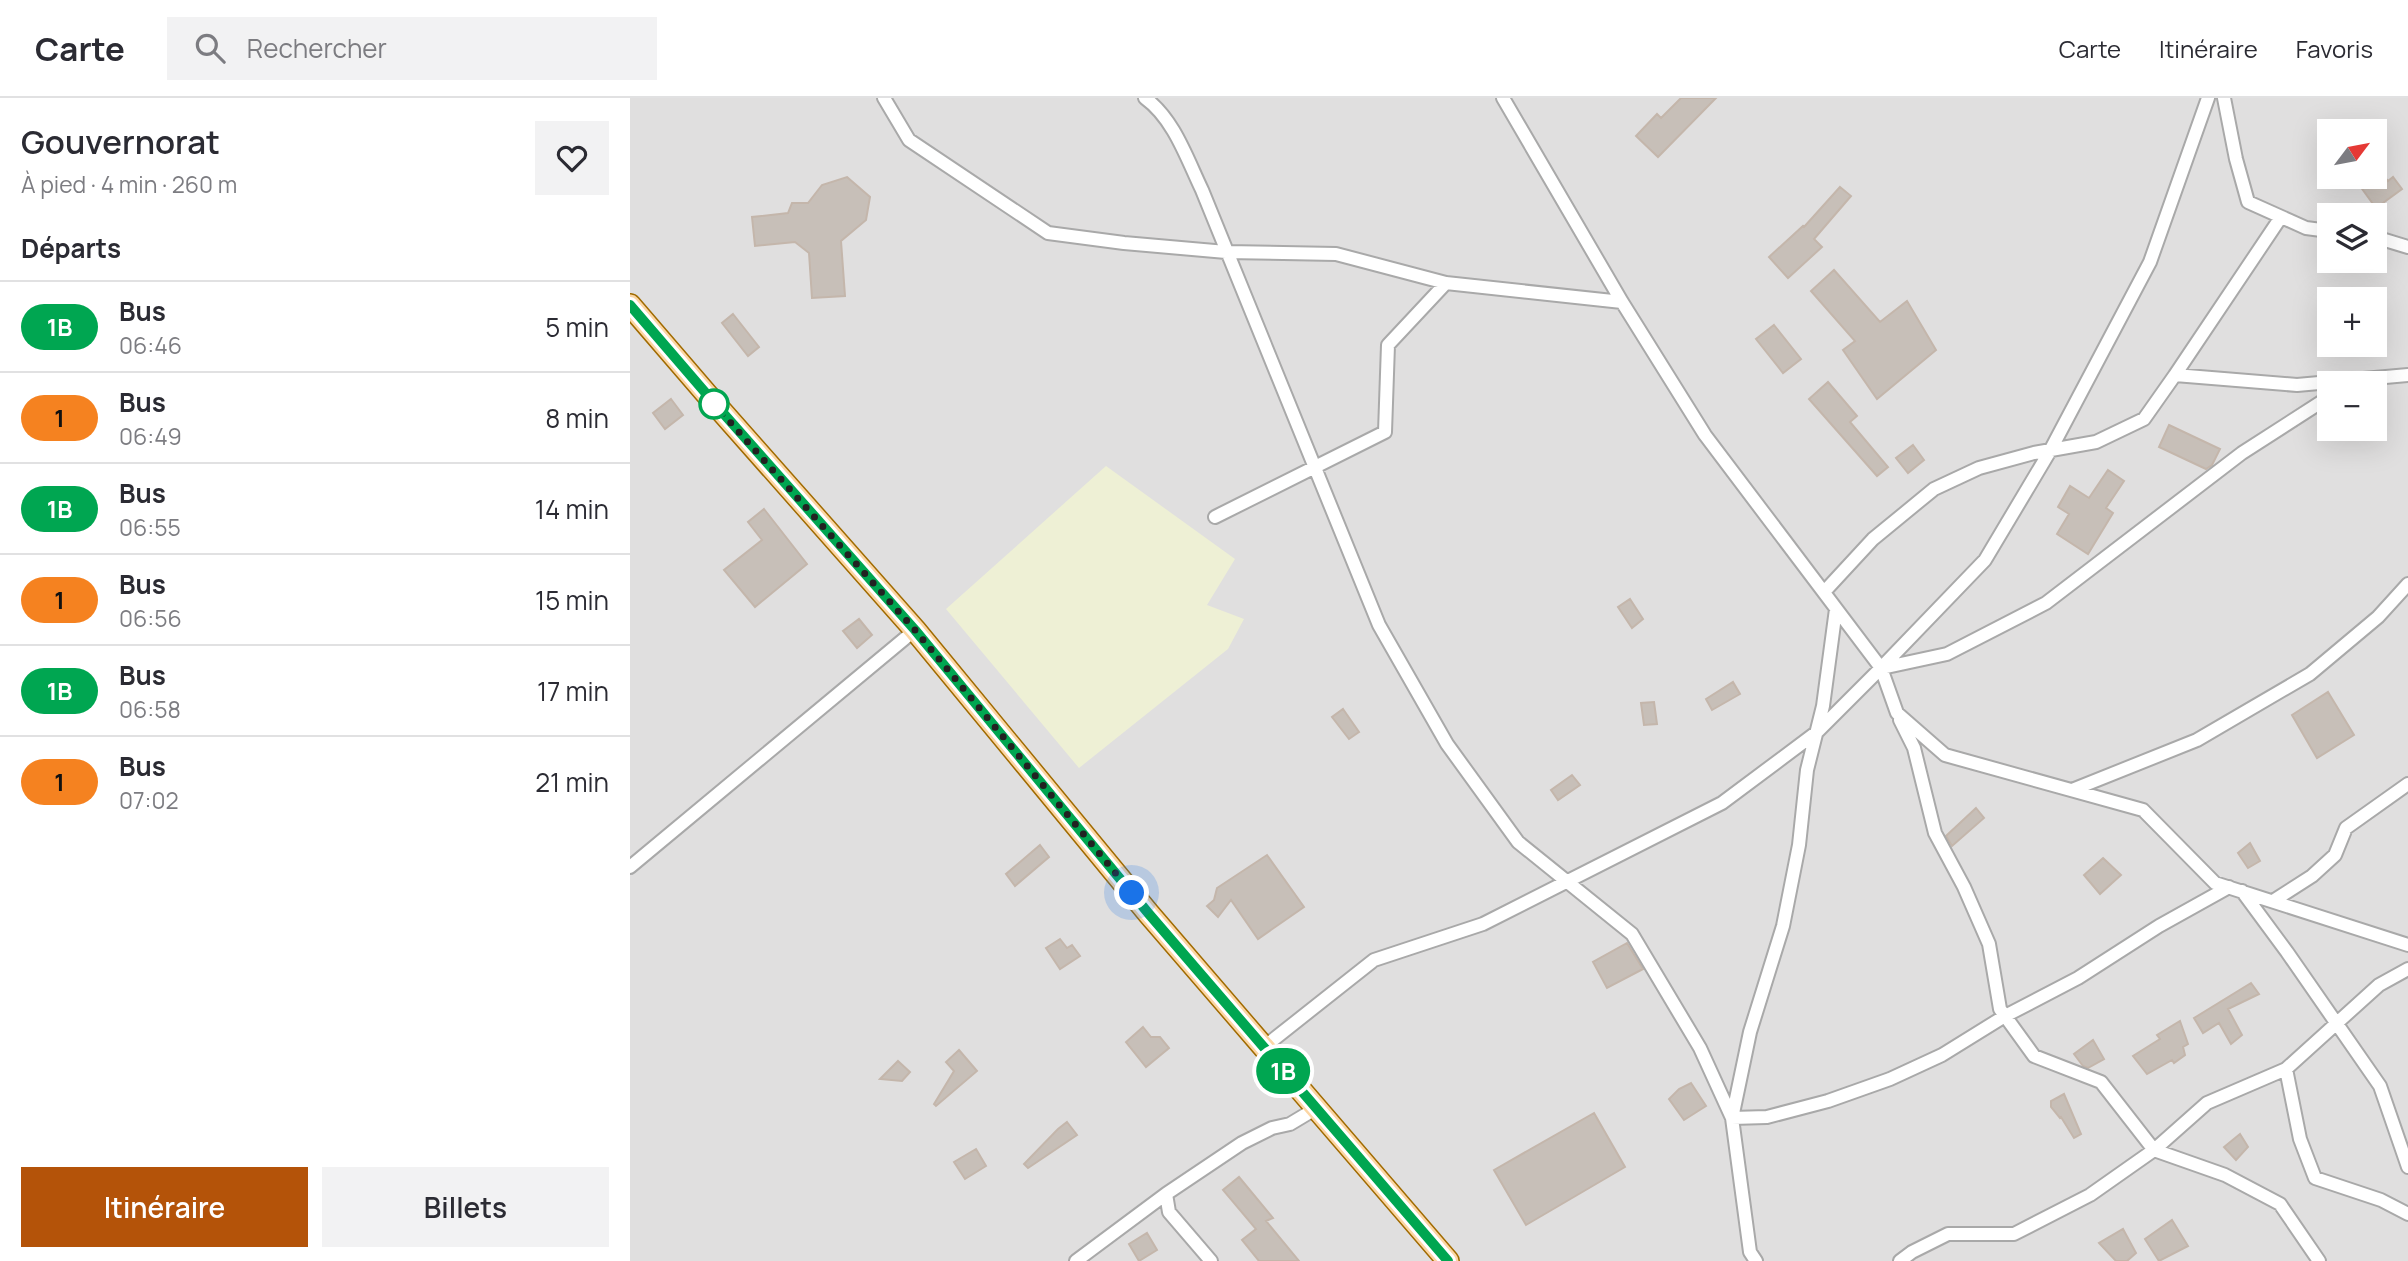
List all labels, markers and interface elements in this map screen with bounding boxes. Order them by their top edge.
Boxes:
search box [167,17,657,80]
text: Carte [35,26,125,71]
icon: search [191,29,229,67]
text: Rechercher [247,30,387,66]
text: Carte [2059,32,2121,65]
text: Itinéraire [2159,32,2258,65]
text: Favoris [2296,32,2373,65]
text: Gouvernorat [21,119,220,164]
north arrow [2317,119,2387,189]
map controls [2317,119,2387,441]
button: heart [535,121,609,195]
text: À pied · 4 min · 260 m [21,168,237,200]
button: layers [2317,203,2387,273]
text: Départs [21,230,121,266]
button: + [2317,287,2387,357]
text: Bus [119,293,166,329]
text: 5 min [545,309,609,345]
text: 1B [47,310,72,343]
text: 06:46 [119,329,182,361]
button: − [2317,371,2387,441]
text: Bus [119,384,166,420]
unlabelled marker [699,389,729,419]
text: 8 min [545,400,609,436]
text: 1 [54,401,65,434]
text: 06:49 [119,420,182,452]
text: Bus [119,475,166,511]
text: 14 min [535,491,609,527]
text: 1B [47,492,72,525]
text: 06:55 [119,511,181,543]
text: Bus [119,566,166,602]
text: 15 min [535,582,609,618]
text: 1 [54,583,65,616]
text: 06:56 [119,602,182,634]
text: Bus [119,657,166,693]
text: 17 min [537,673,609,709]
text: 1B [47,674,72,707]
text: 06:58 [119,693,181,725]
text: Bus [119,748,166,784]
text: 21 min [535,764,609,800]
text: 1 [54,765,65,798]
text: 07:02 [119,784,179,816]
your location [1114,875,1149,910]
line badge: 1B [1252,1048,1314,1094]
text: 1B [1270,1054,1296,1087]
button: Itinéraire [21,1167,308,1247]
button: Billets [322,1167,609,1247]

